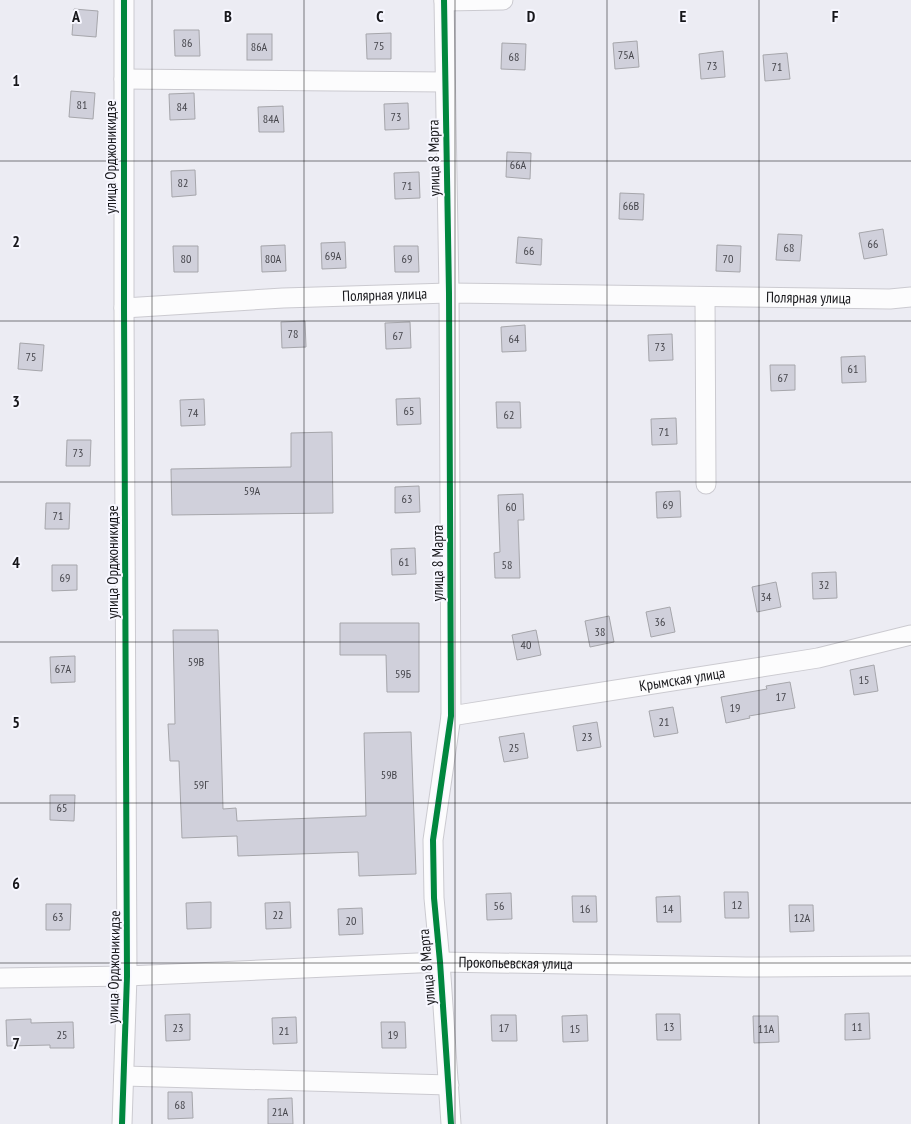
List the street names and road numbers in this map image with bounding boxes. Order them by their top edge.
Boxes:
street label: улица Орджоникидзе [101,100,120,214]
street label: улица 8 Марта [423,120,444,196]
street label: Полярная улица [342,284,427,305]
street label: Полярная улица [766,287,851,307]
street label: улица Орджоникидзе [103,505,122,619]
street label: улица 8 Марта [428,525,447,601]
street label: Крымская улица [638,663,726,695]
street label: улица Орджоникидзе [103,910,124,1024]
street label: улица 8 Марта [414,928,439,1006]
street label: Прокопьевская улица [458,952,573,973]

